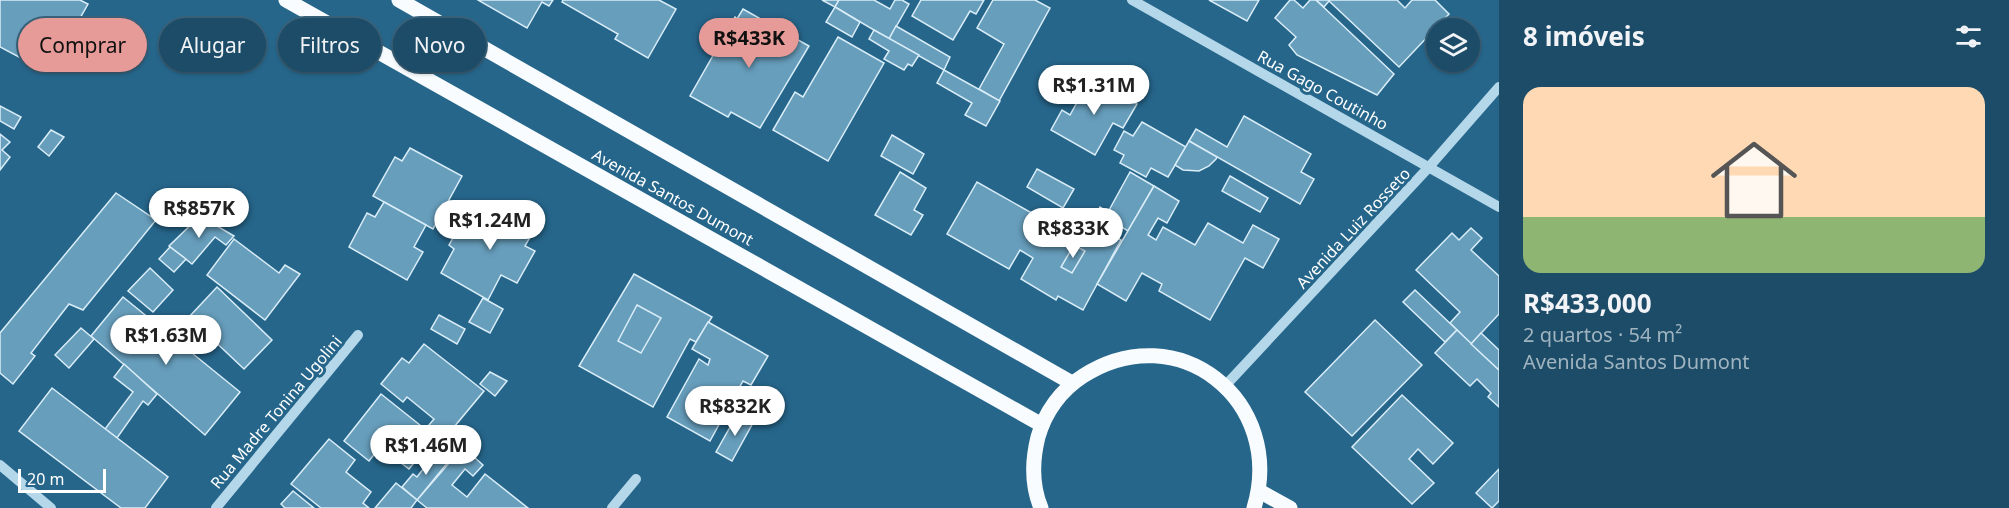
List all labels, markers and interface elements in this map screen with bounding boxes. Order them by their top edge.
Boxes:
chip: Comprar [18,18,147,72]
chip: Alugar [159,18,266,72]
chip: Filtros [278,18,381,72]
chip: Novo [393,18,486,72]
pin: R$433K [700,18,798,69]
map controls [1426,18,1480,72]
button: layers [1426,18,1480,72]
text: 8 imóveis [1523,18,1645,54]
icon: filters [1952,20,1985,53]
text: R$433K [713,24,785,51]
street label: Rua Gago Coutinho [1254,45,1392,135]
pin: R$1.31M [1039,65,1149,116]
text: R$1.31M [1052,71,1136,98]
icon: home [1700,126,1808,234]
street label: Avenida Santos Dumont [588,143,758,251]
street label: Avenida Luiz Rosseto [1291,163,1415,293]
pin: R$857K [150,188,248,239]
text: R$857K [163,194,235,221]
pin: R$1.24M [435,200,545,251]
text: R$1.24M [448,206,532,233]
pin: R$833K [1024,208,1122,259]
text: R$833K [1037,214,1109,241]
text: R$433,000 [1523,285,1652,321]
pin: R$1.63M [111,315,221,366]
text: R$1.63M [124,321,208,348]
text: 2 quartos · 54 m² [1523,321,1682,348]
street label: Rua Madre Tonina Ugolini [205,331,347,493]
text: Avenida Santos Dumont [1523,348,1749,375]
pin: R$832K [686,386,784,437]
text: R$832K [699,392,771,419]
pin: R$1.46M [371,425,481,476]
text: R$1.46M [384,431,468,458]
scale bar [18,466,106,494]
text: 20 m [27,468,64,490]

